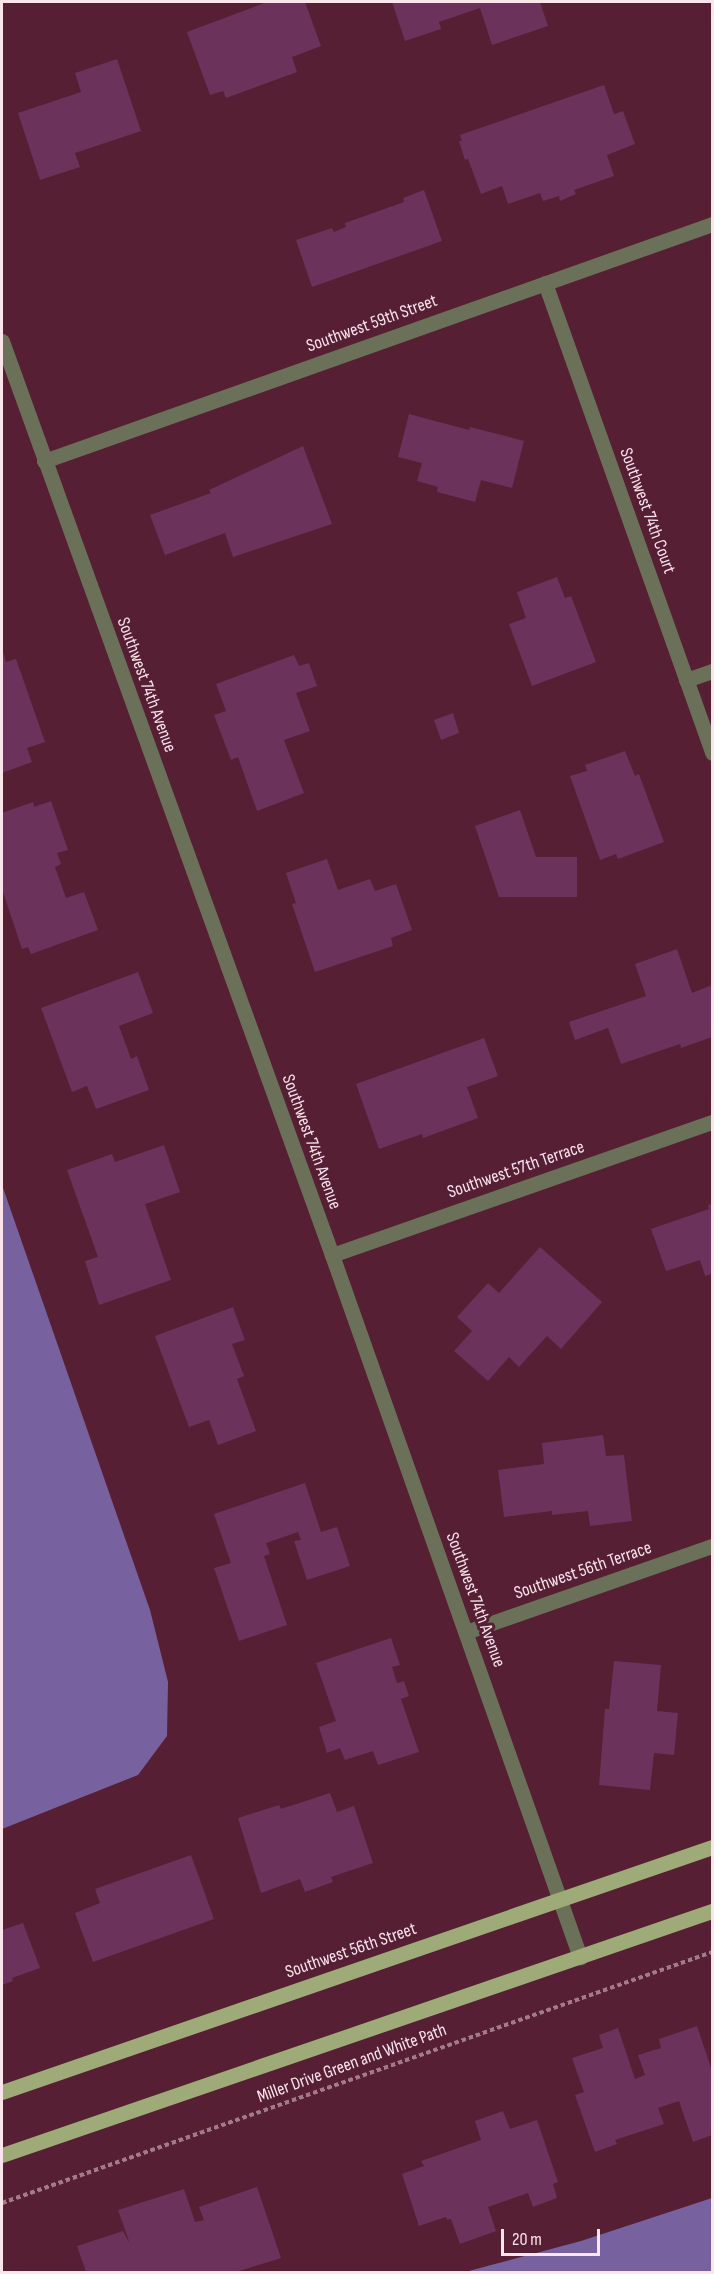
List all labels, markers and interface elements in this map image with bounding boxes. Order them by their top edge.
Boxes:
street label: Southwest 59th Street [304,290,440,358]
street label: Southwest 74th Court [614,445,680,577]
street label: Southwest 74th Avenue [112,615,180,755]
street label: Southwest 74th Avenue [277,1072,345,1212]
street label: Southwest 57th Terrace [445,1136,587,1204]
street label: Southwest 74th Avenue [441,1530,509,1670]
street label: Southwest 56th Terrace [511,1537,655,1605]
street label: Southwest 56th Street [283,1918,419,1984]
street label: Miller Drive Green and White Path [254,2020,450,2108]
scale bar [504,2217,603,2255]
text: 20 m [512,2229,542,2250]

